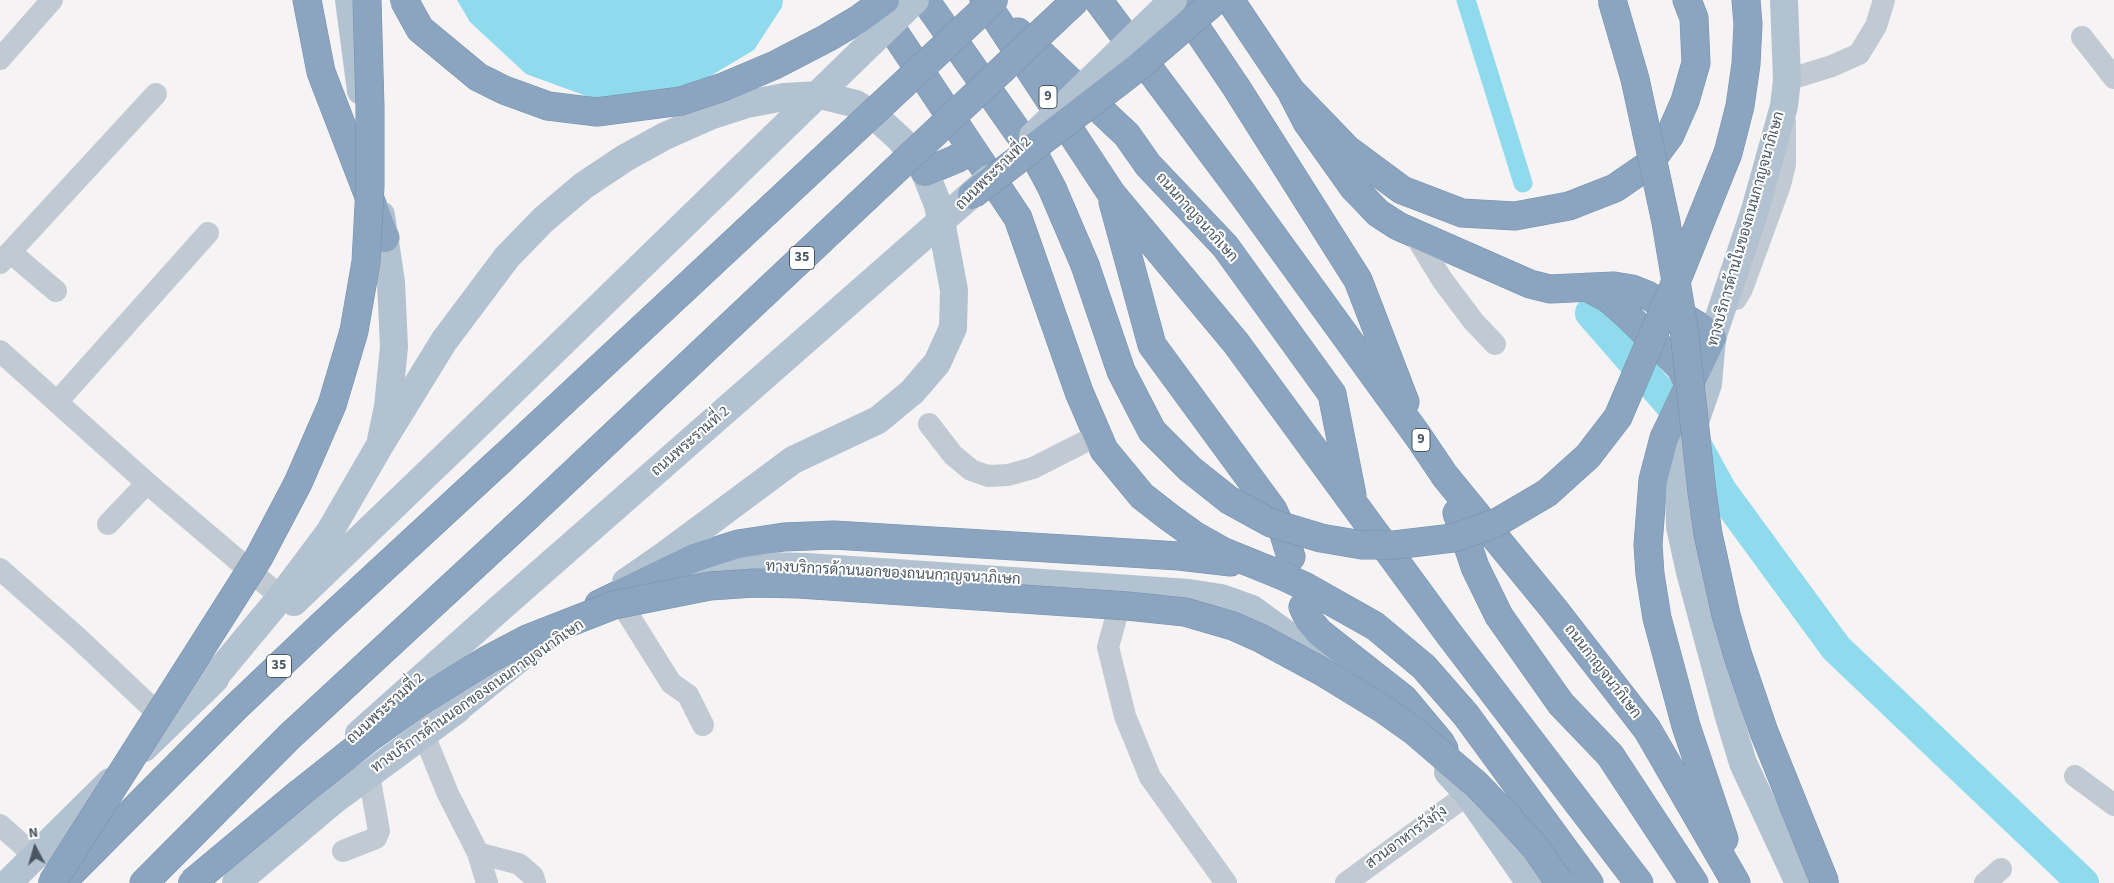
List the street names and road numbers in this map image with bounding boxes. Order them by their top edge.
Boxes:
road number: 9 [1039,85,1057,108]
street label: ทางบริการด้านในของถนนกาญจนาภิเษก [1705,109,1789,349]
street label: ถนนพระรามที่ 2 [953,134,1035,214]
street label: ถนนกาญจนาภิเษก [1151,170,1241,266]
road number: 35 [790,247,814,270]
street label: ถนนพระรามที่ 2 [648,403,734,481]
road number: 9 [1412,428,1430,452]
street label: ทางบริการด้านนอกของถนนกาญจนาภิเษก [765,558,1021,590]
street label: ทางบริการด้านนอกของถนนกาญจนาภิเษก [368,616,588,778]
street label: ถนนกาญจนาภิเษก [1560,622,1644,722]
road number: 35 [266,654,292,678]
street label: ถนนพระรามที่ 2 [344,670,428,748]
street label: สวนอาหารวังกุ้ง [1363,802,1451,874]

